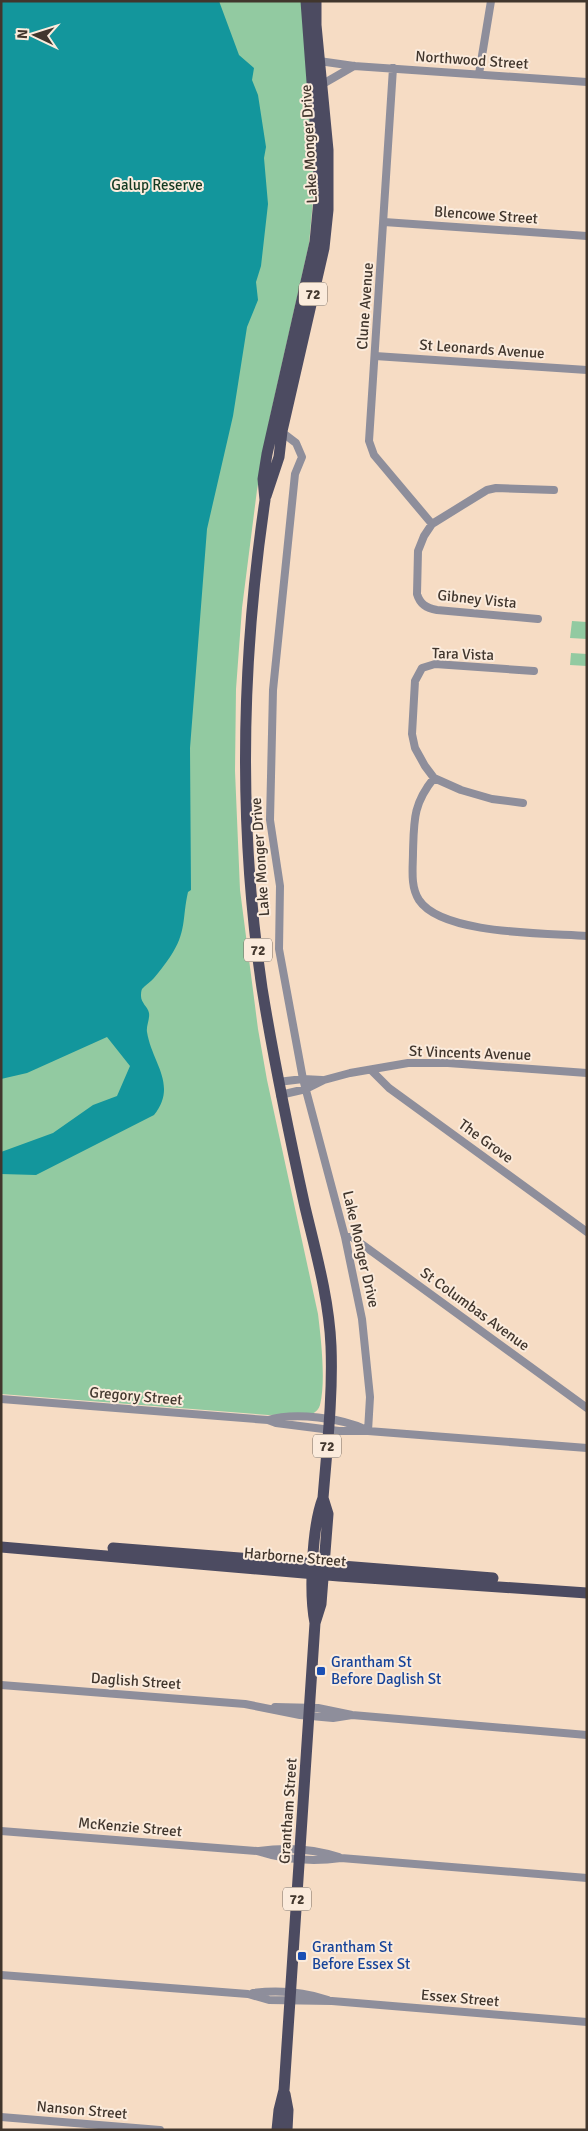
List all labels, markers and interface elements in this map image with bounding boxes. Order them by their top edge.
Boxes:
north arrow [10,10,60,60]
text: N [14,29,31,40]
street label: Northwood Street [415,47,529,73]
street label: Lake Monger Drive [297,84,321,204]
park label: Galup Reserve [111,176,203,194]
street label: Blencowe Street [433,202,539,228]
street label: Clune Avenue [353,262,377,350]
road number: 72 [299,282,327,306]
street label: St Leonards Avenue [419,336,545,362]
street label: Gibney Vista [437,586,517,612]
street label: Tara Vista [432,644,494,664]
street label: Lake Monger Drive [247,797,273,917]
road number: 72 [244,938,272,962]
street label: St Vincents Avenue [408,1042,532,1064]
street label: The Grove [455,1115,517,1167]
street label: Lake Monger Drive [339,1189,383,1309]
street label: St Columbas Avenue [417,1263,533,1355]
street label: Gregory Street [89,1383,183,1409]
road number: 72 [313,1434,341,1458]
street label: Harborne Street [243,1544,347,1570]
place label: Grantham St Before Daglish St [331,1653,441,1688]
marker: Grantham St Before Daglish St [315,1665,327,1677]
street label: Daglish Street [90,1669,182,1693]
street label: Grantham Street [275,1757,301,1865]
street label: McKenzie Street [77,1813,183,1841]
road number: 72 [283,1888,311,1910]
place label: Grantham St Before Essex St [312,1938,410,1973]
marker: Grantham St Before Essex St [296,1950,308,1962]
street label: Essex Street [420,1986,500,2010]
street label: Nanson Street [36,2097,128,2123]

